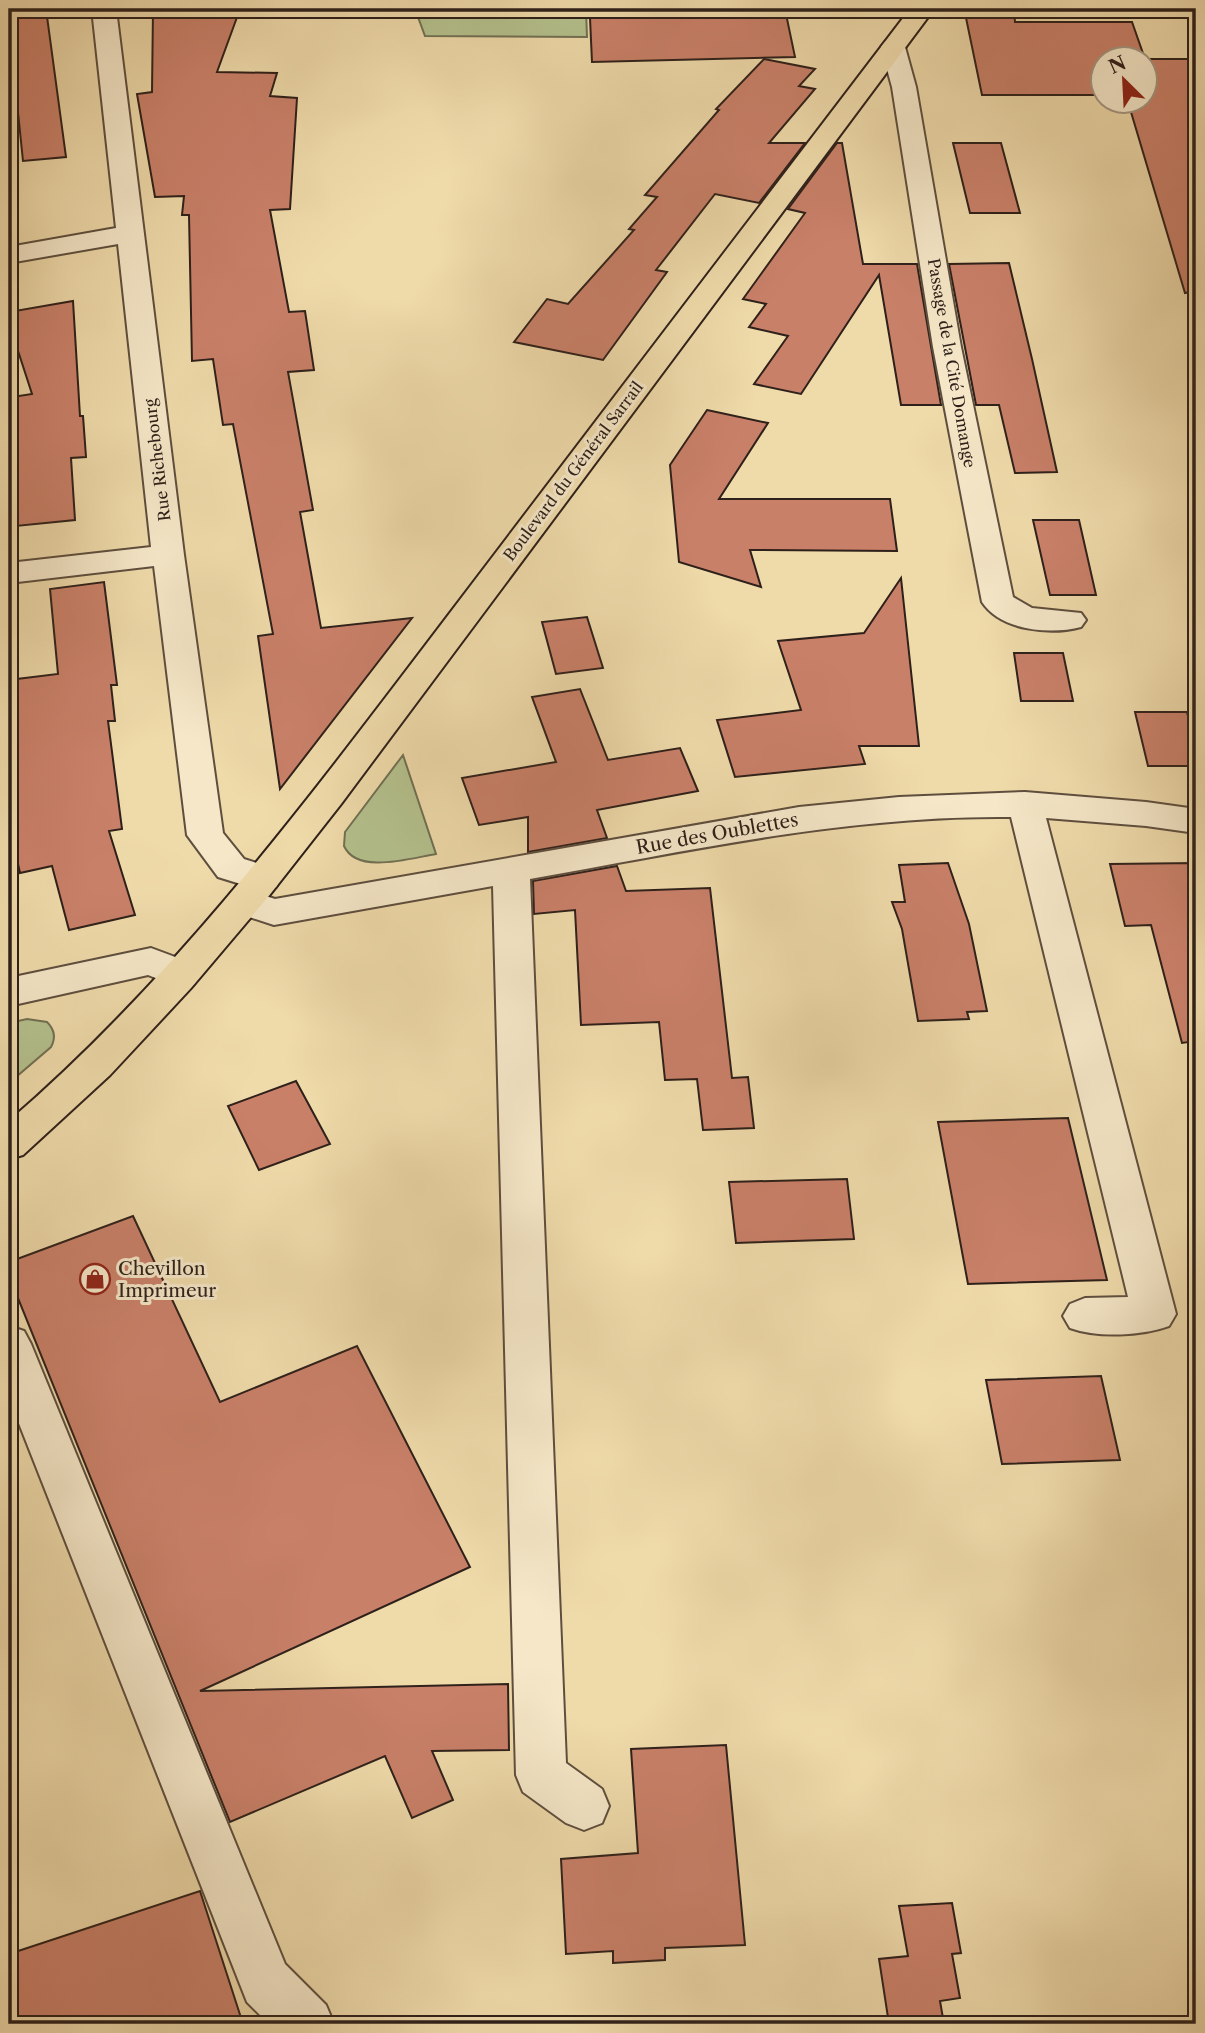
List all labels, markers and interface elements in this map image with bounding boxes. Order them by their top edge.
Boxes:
north arrow [1090,46,1160,116]
text: N [1105,51,1130,79]
street label: Passage de la Cité Domange [924,257,980,469]
street label: Boulevard du Général Sarrail [499,377,647,565]
street label: Rue Richebourg [140,397,174,522]
street label: Rue des Oublettes [634,808,800,859]
place label: Chevillon Imprimeur [118,1257,216,1302]
shop icon: Chevillon Imprimeur [78,1262,112,1296]

